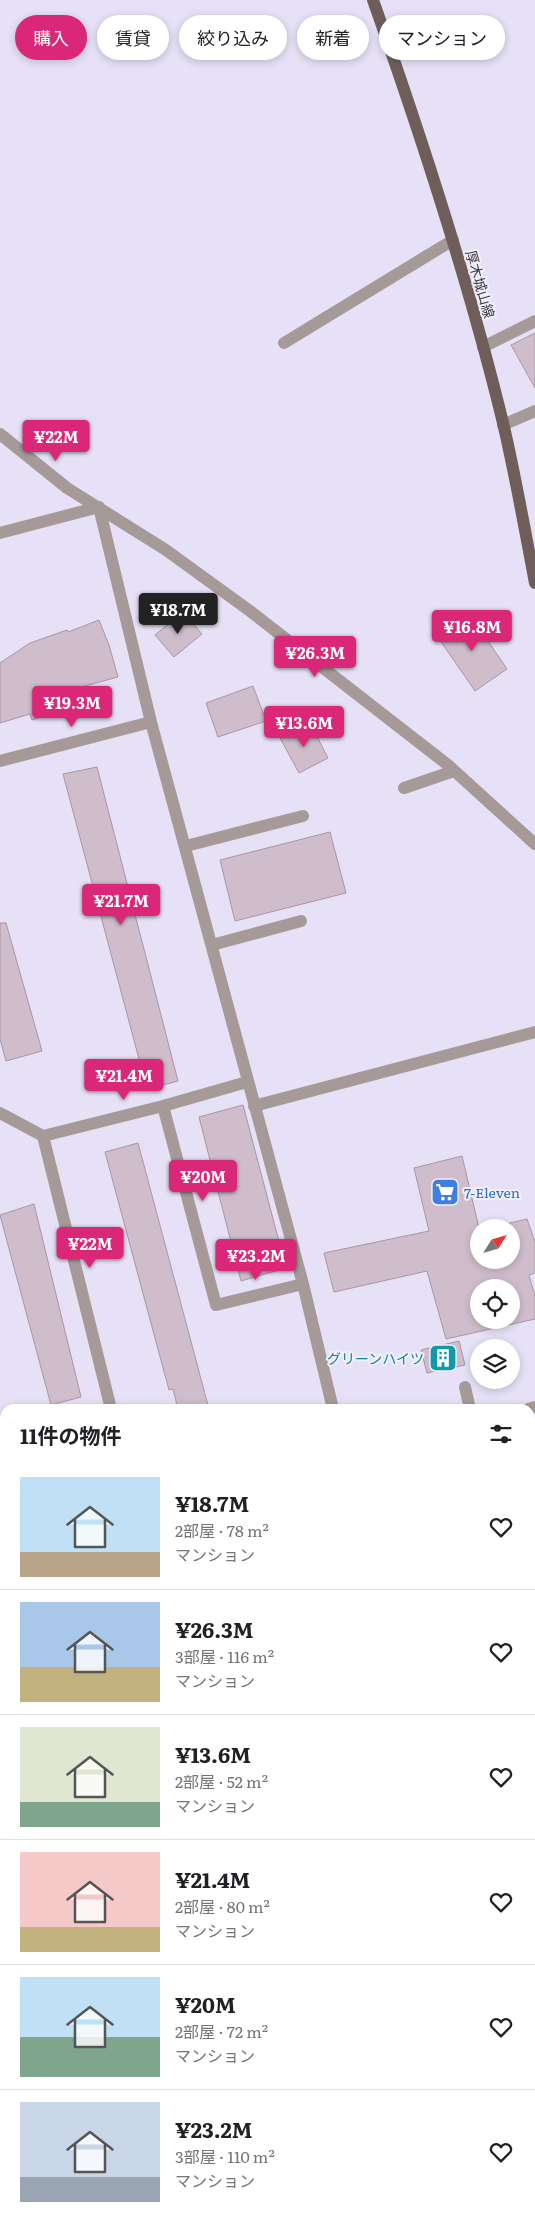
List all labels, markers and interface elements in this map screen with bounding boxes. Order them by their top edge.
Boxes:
chip: 購入 [15,15,87,60]
chip: 賃貸 [97,15,169,60]
chip: 絞り込み [179,15,287,60]
chip: 新着 [297,15,369,60]
chip: マンション [379,15,505,60]
street label: 厚木城山線 [462,248,500,320]
pin: ¥22M [26,420,86,462]
text: ¥22M [34,424,78,448]
pin: ¥18.7M [137,592,219,635]
text: ¥18.7M [150,597,206,621]
pin: ¥16.8M [431,610,513,652]
text: ¥16.8M [443,614,501,638]
pin: ¥26.3M [274,636,356,678]
text: ¥26.3M [285,640,345,664]
pin: ¥19.3M [31,686,113,728]
text: ¥19.3M [43,690,101,714]
pin: ¥13.6M [263,706,345,748]
text: ¥13.6M [275,710,333,734]
pin: ¥21.7M [80,884,162,926]
text: ¥21.7M [93,888,149,912]
pin: ¥21.4M [83,1058,165,1101]
text: ¥21.4M [95,1063,153,1087]
pin: ¥20M [173,1160,233,1202]
text: ¥20M [180,1164,226,1188]
supermarket icon: 7-Eleven [430,1177,460,1207]
place label: 7-Eleven [464,1182,520,1202]
north arrow [470,1219,520,1269]
map controls [470,1219,520,1389]
pin: ¥22M [60,1226,120,1269]
text: ¥22M [68,1231,112,1255]
pin: ¥23.2M [215,1238,297,1281]
text: ¥23.2M [226,1243,286,1267]
button: locate [470,1279,520,1329]
button: layers [470,1339,520,1389]
building icon: グリーンハイツ [428,1343,458,1373]
place label: グリーンハイツ [327,1348,424,1368]
text: 11件の物件 [20,1419,121,1450]
icon: filters [487,1420,515,1448]
text: ¥18.7M [175,1487,249,1518]
icon: home [60,1497,120,1557]
icon: heart [487,1513,515,1541]
text: 2部屋 · 78 m² [175,1518,269,1542]
text: マンション [175,1542,255,1566]
text: ¥26.3M [175,1613,254,1644]
icon: home [60,1622,120,1682]
icon: heart [487,1638,515,1666]
text: 3部屋 · 116 m² [175,1644,274,1668]
text: マンション [175,1668,255,1692]
text: ¥13.6M [175,1738,251,1769]
icon: home [60,1747,120,1807]
icon: heart [487,1763,515,1791]
text: 2部屋 · 52 m² [175,1769,268,1793]
text: マンション [175,1793,255,1817]
text: ¥21.4M [175,1863,250,1894]
icon: home [60,1872,120,1932]
icon: heart [487,1888,515,1916]
text: 2部屋 · 80 m² [175,1894,270,1918]
text: マンション [175,1918,255,1942]
text: ¥20M [175,1988,236,2019]
icon: home [60,1997,120,2057]
icon: heart [487,2013,515,2041]
text: 2部屋 · 72 m² [175,2019,268,2043]
text: マンション [175,2043,255,2067]
text: ¥23.2M [175,2113,253,2144]
icon: home [60,2122,120,2182]
icon: heart [487,2138,515,2166]
text: 3部屋 · 110 m² [175,2144,275,2168]
text: マンション [175,2168,255,2192]

